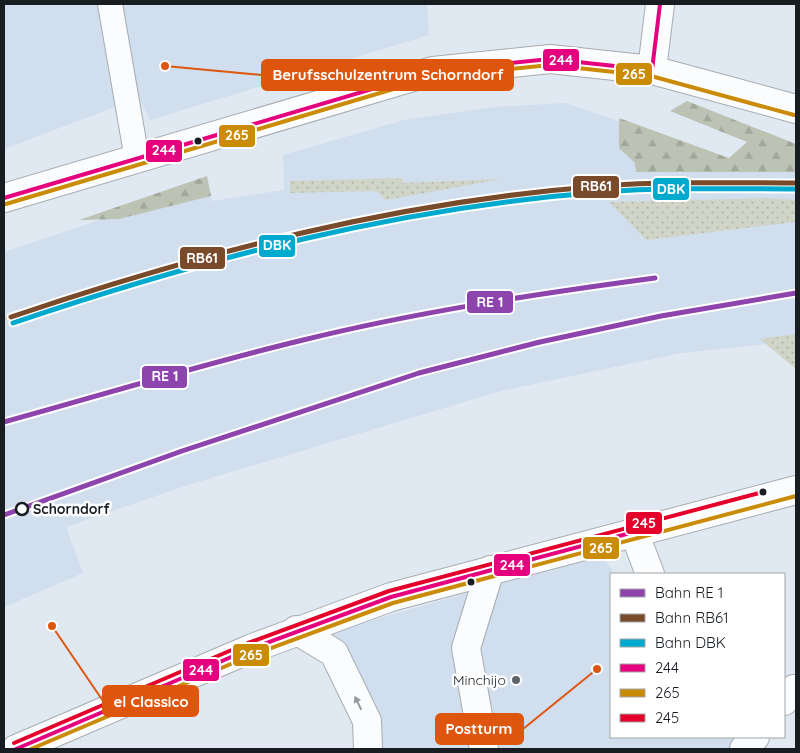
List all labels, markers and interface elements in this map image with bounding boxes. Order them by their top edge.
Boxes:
line badge: 244 [542,48,580,72]
text: 244 [549,51,573,69]
callout: Berufsschulzentrum Schorndorf [262,60,513,90]
line badge: 265 [615,62,653,86]
text: Berufsschulzentrum Schorndorf [272,65,504,84]
text: 265 [622,65,646,83]
line badge: 265 [218,124,256,148]
text: 265 [225,126,249,144]
unlabelled marker [193,136,203,146]
line badge: 244 [145,139,183,163]
text: 244 [152,141,176,159]
line badge: RB61 [572,175,620,199]
text: RB61 [580,177,612,195]
line badge: DBK [652,177,690,201]
text: DBK [657,180,685,198]
line badge: DBK [258,234,296,258]
text: DBK [263,236,291,254]
line badge: RB61 [179,246,226,270]
text: RB61 [186,249,218,267]
line badge: RE 1 [466,290,514,314]
text: RE 1 [477,293,504,311]
line badge: RE 1 [141,365,188,389]
text: RE 1 [152,367,179,385]
unlabelled marker [758,487,768,497]
place label: Schorndorf [33,500,111,518]
marker: Schorndorf [15,502,29,516]
line badge: 245 [625,511,663,535]
text: 245 [632,514,656,532]
line badge: 265 [582,536,620,560]
text: 265 [589,539,613,557]
line badge: 244 [493,553,531,577]
text: 244 [500,556,524,574]
legend [610,573,785,738]
unlabelled marker [466,577,476,587]
text: Bahn RE 1 [655,583,723,602]
text: Bahn RB61 [655,608,729,627]
text: Bahn DBK [655,633,726,652]
line badge: 265 [232,643,270,667]
text: 265 [239,646,263,664]
line badge: 244 [182,658,220,682]
text: 244 [655,658,679,677]
text: 244 [189,661,213,679]
place label: Minchijo [453,671,506,689]
marker: Minchijo [510,674,522,686]
text: 265 [655,683,680,702]
callout: el Classico [103,686,198,716]
text: el Classico [113,692,189,711]
one-way arrow [354,695,362,710]
text: 245 [655,708,679,727]
callout: Postturm [436,714,523,744]
text: Postturm [446,719,512,738]

